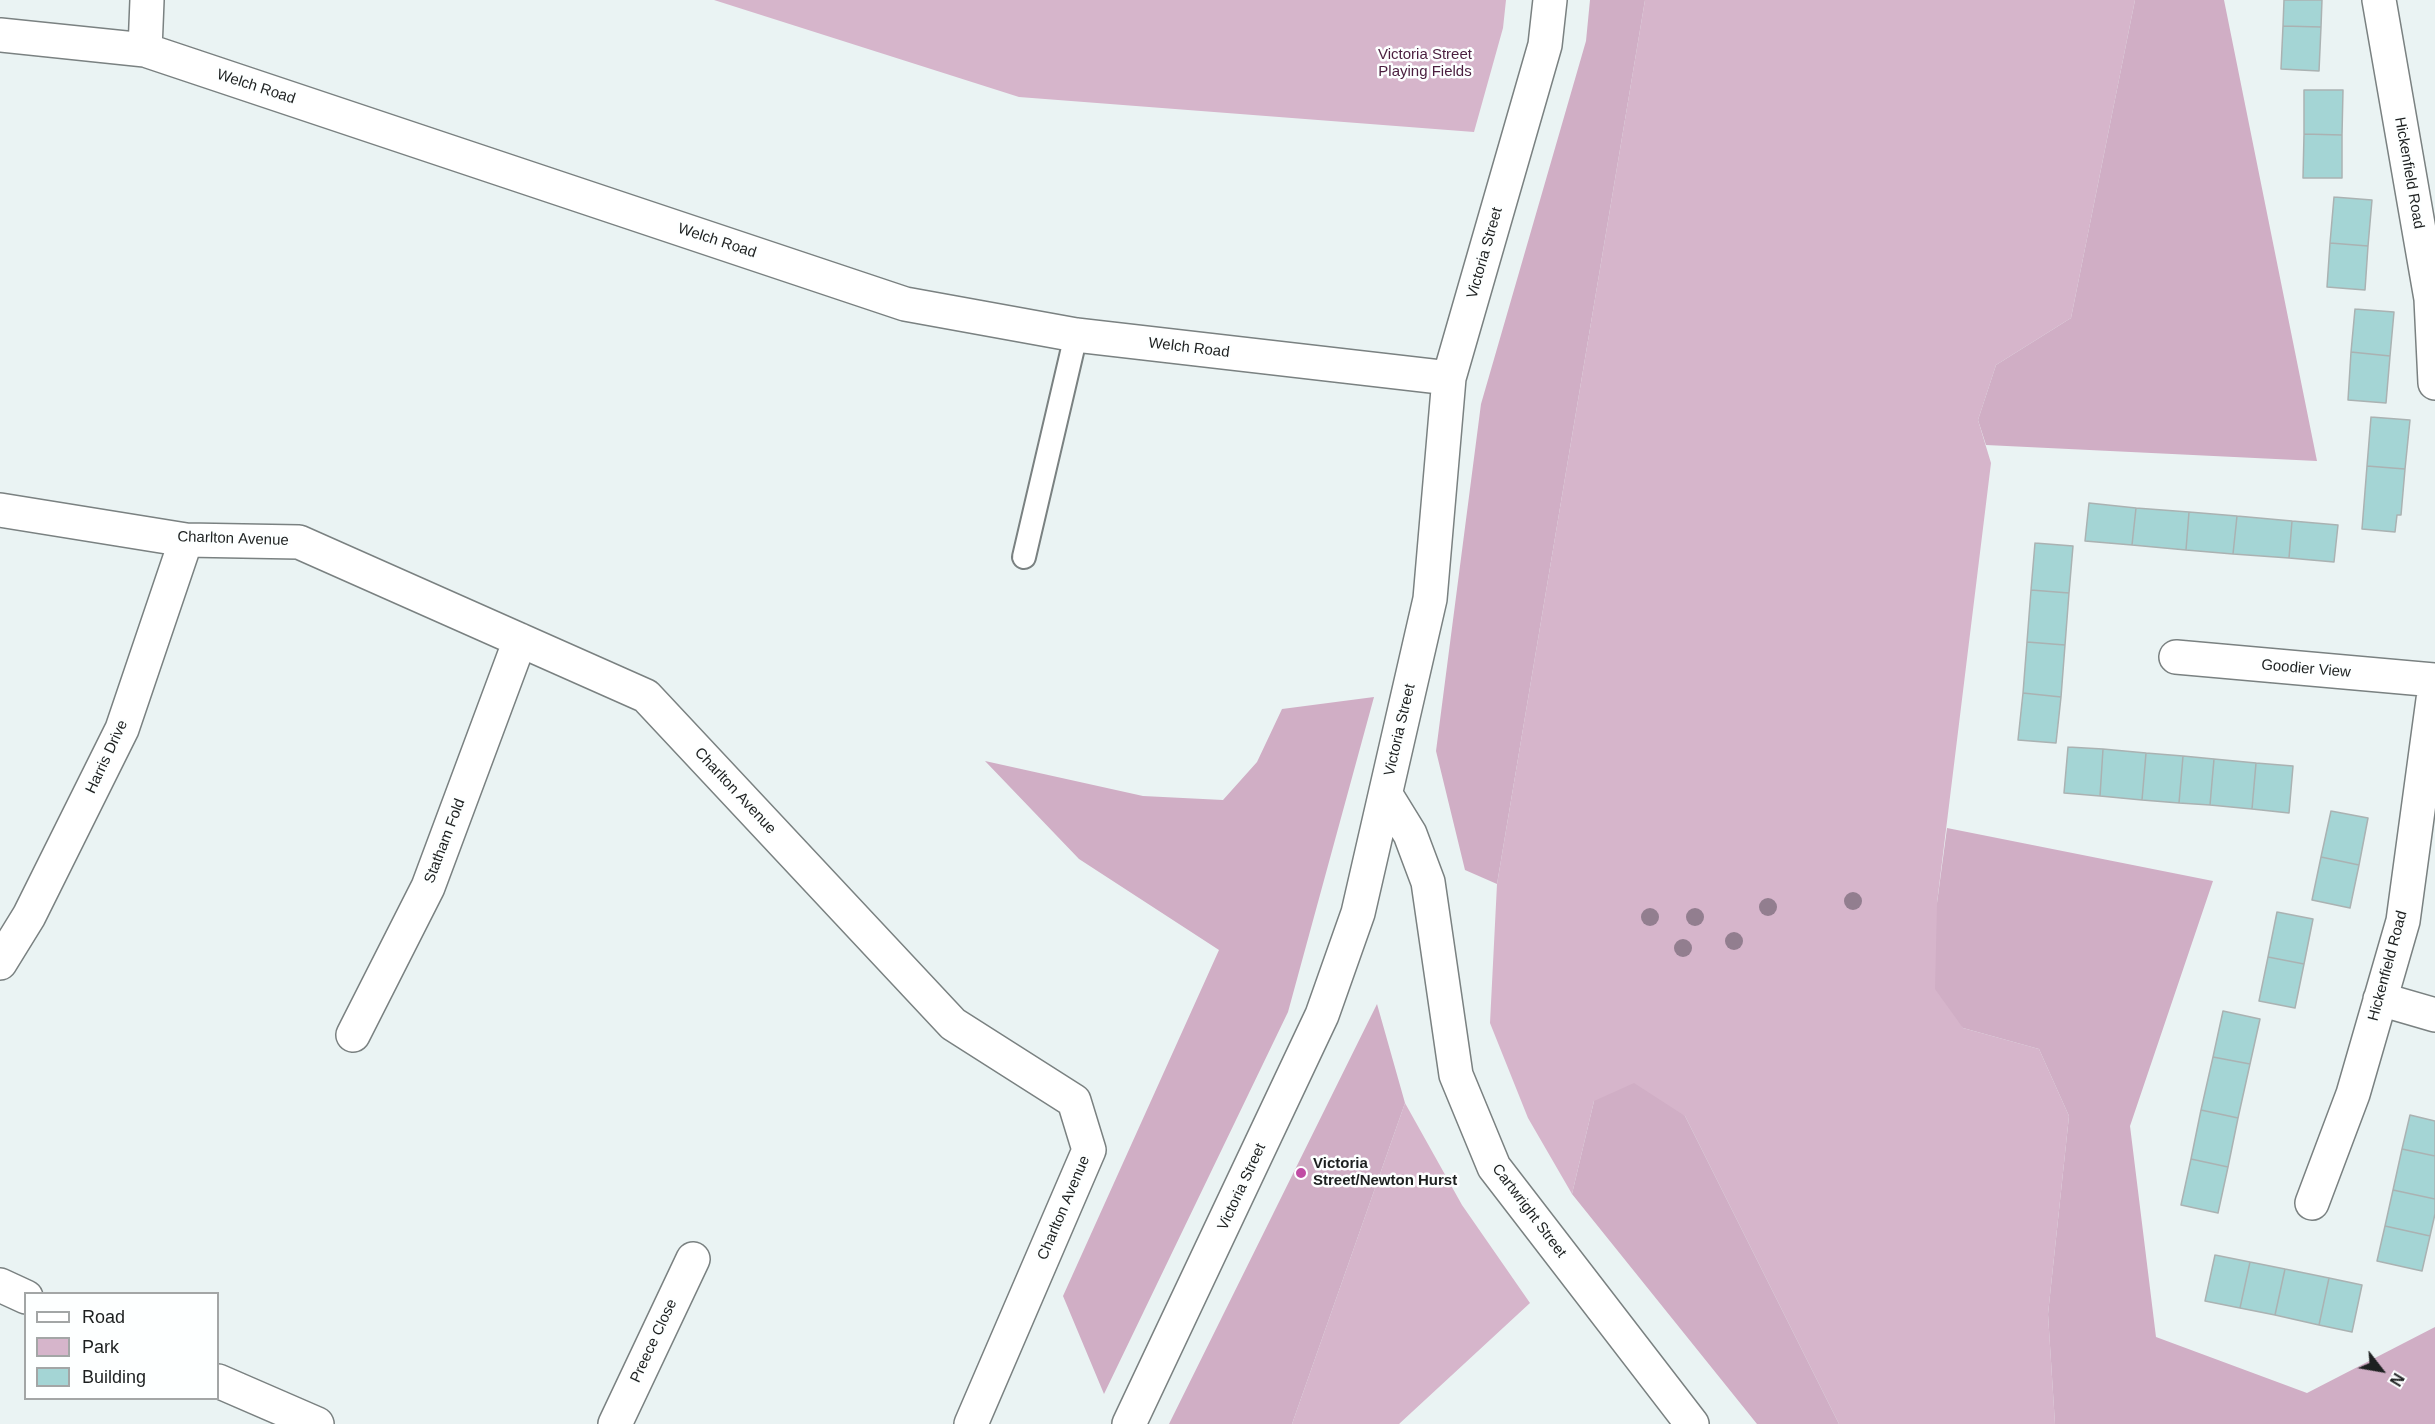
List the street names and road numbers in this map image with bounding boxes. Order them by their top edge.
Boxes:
street label: Welch Road [214,66,298,108]
street label: Hickenfield Road [2390,116,2428,230]
street label: Victoria Street [1463,205,1507,301]
street label: Welch Road [675,220,759,262]
street label: Welch Road [1147,334,1231,362]
street label: Charlton Avenue [177,528,289,550]
street label: Goodier View [2260,656,2352,682]
street label: Victoria Street [1381,682,1419,778]
street label: Harris Drive [82,717,132,797]
street label: Charlton Avenue [690,744,780,838]
street label: Statham Fold [421,796,469,886]
street label: Hickenfield Road [2365,909,2411,1023]
street label: Victoria Street [1214,1141,1270,1233]
street label: Charlton Avenue [1034,1153,1094,1263]
street label: Cartwright Street [1488,1161,1570,1261]
street label: Preece Close [627,1296,681,1386]

